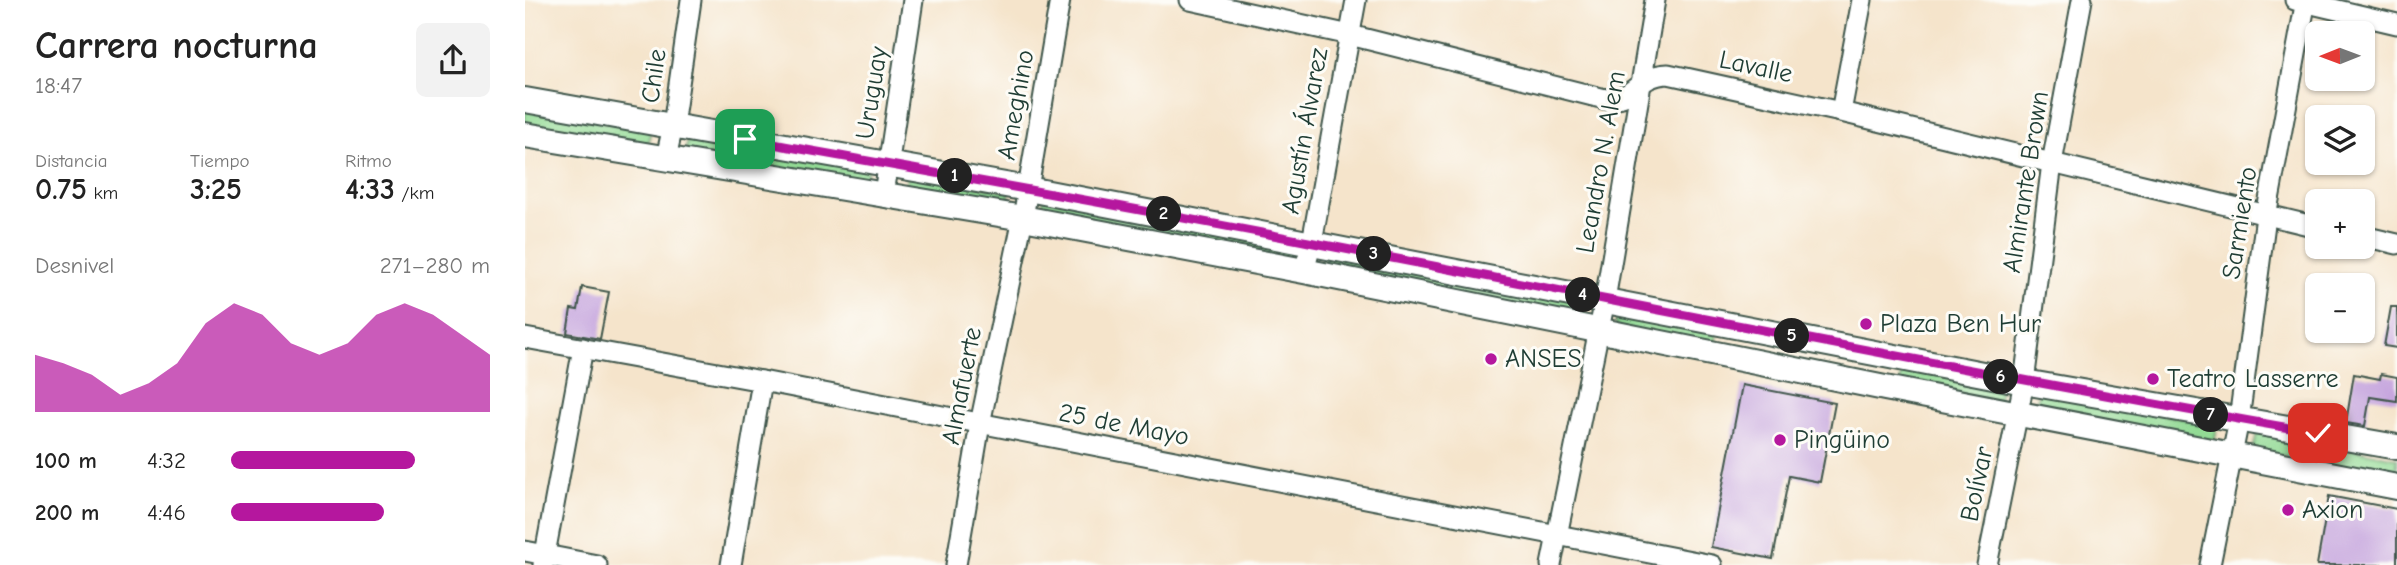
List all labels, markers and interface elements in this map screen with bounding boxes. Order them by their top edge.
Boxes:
north arrow [2305,21,2375,91]
map controls [2305,21,2375,343]
button: share [416,23,490,97]
text: Carrera nocturna [35,24,318,68]
street label: Uruguay [850,44,894,142]
street label: Agustín Álvarez [1275,45,1334,216]
street label: Lavalle [1717,45,1795,89]
street label: Chile [635,47,673,105]
street label: Ameghino [992,48,1040,162]
street label: Leandro N. Alem [1570,69,1632,255]
text: 18:47 [35,72,82,99]
street label: Almirante Brown [1997,89,2055,275]
button: layers [2305,105,2375,175]
pin [715,109,775,169]
icon: arrive [726,120,764,158]
text: Distancia [35,150,108,172]
text: Tiempo [190,150,250,172]
text: Ritmo [345,150,392,172]
pin: 1 [937,158,973,194]
text: 1 [951,164,958,186]
street label: Sarmiento [2216,165,2264,281]
text: 0.75 [35,172,87,207]
text: 3:25 [190,172,242,207]
text: 4:33 [345,172,395,207]
text: km [87,182,118,204]
text: /km [395,182,434,204]
button: + [2305,189,2375,259]
pin: 2 [1147,196,1181,232]
text: 2 [1159,202,1168,224]
pin: 3 [1357,236,1391,272]
text: 3 [1369,242,1378,264]
text: Desnivel [35,252,114,279]
text: 271–280 m [380,252,490,279]
button: − [2305,273,2375,343]
pin: 4 [1565,278,1601,312]
text: 4 [1578,283,1587,305]
place label: Plaza Ben Hur [1880,309,2042,339]
marker: Plaza Ben Hur [1858,316,1874,332]
pin: 5 [1775,318,1809,354]
text: 5 [1786,324,1797,346]
street label: Almafuerte [936,325,988,447]
place label: ANSES [1505,344,1582,374]
marker: ANSES [1483,351,1499,367]
pin: 6 [1983,360,2019,394]
place label: Teatro Lasserre [2167,364,2338,394]
text: 6 [1996,365,2005,387]
marker: Teatro Lasserre [2145,371,2161,387]
street label: 25 de Mayo [1056,398,1192,452]
pin: 7 [2193,398,2229,432]
text: 7 [2206,403,2215,425]
pin [2288,403,2348,463]
icon: check [2299,414,2337,452]
place label: Pingüino [1794,425,1890,455]
marker: Pingüino [1772,432,1788,448]
street label: Bolívar [1954,443,2000,524]
text: 100 m [35,447,97,474]
text: 4:32 [147,447,186,474]
place label: Axion [2302,495,2363,525]
text: 200 m [35,499,99,526]
text: 4:46 [147,499,186,526]
marker: Axion [2280,502,2296,518]

